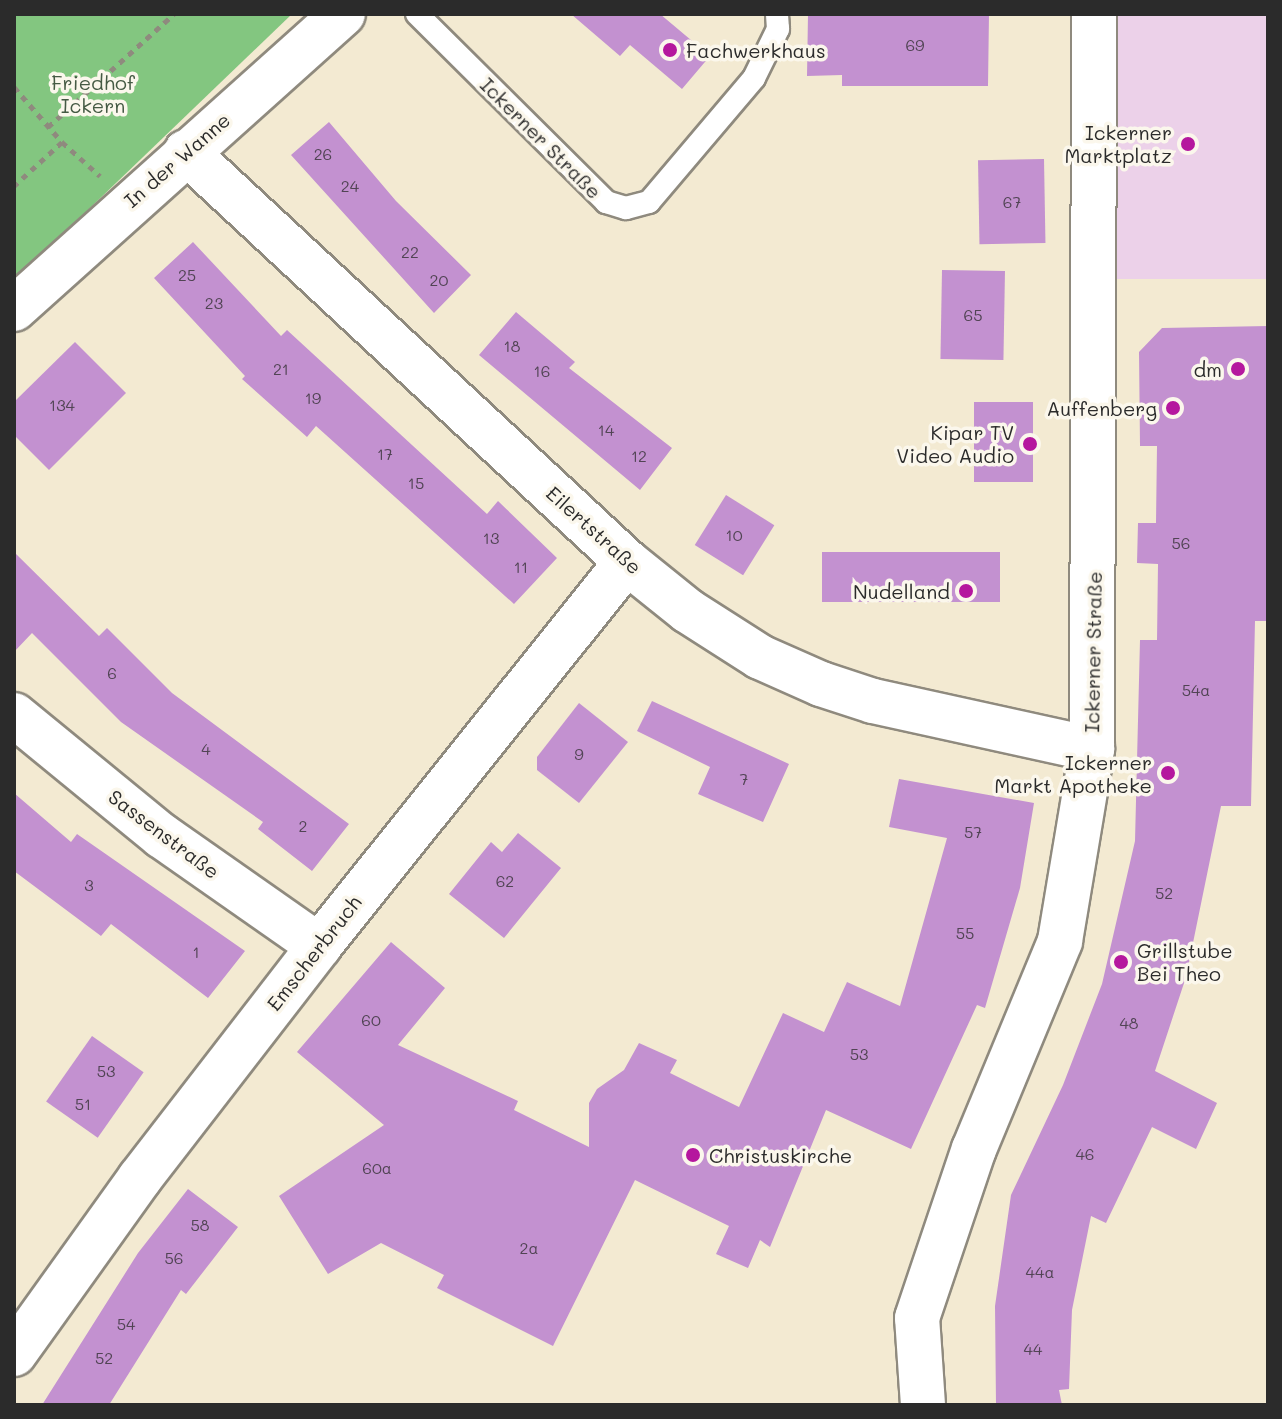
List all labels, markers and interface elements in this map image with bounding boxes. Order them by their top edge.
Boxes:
house number: 69 [905,35,925,55]
place label: Fachwerkhaus [686,38,826,62]
marker: Fachwerkhaus [661,41,679,59]
park label: Friedhof Ickern [51,71,135,118]
street label: Ickerner Straße [476,73,606,203]
street label: In der Wanne [119,108,235,212]
place label: Ickerner Marktplatz [1064,120,1172,167]
marker: Ickerner Marktplatz [1179,135,1197,153]
house number: 26 [314,144,332,164]
house number: 24 [341,176,359,196]
house number: 67 [1003,192,1021,212]
house number: 22 [401,242,419,262]
house number: 25 [178,265,196,285]
house number: 20 [430,270,448,290]
house number: 23 [205,293,223,313]
house number: 65 [964,305,982,325]
house number: 18 [504,336,520,356]
place label: dm [1193,357,1222,381]
house number: 21 [273,359,289,379]
marker: dm [1229,360,1247,378]
house number: 16 [534,361,550,381]
house number: 19 [305,388,321,408]
house number: 134 [49,395,75,415]
place label: Auffenberg [1046,396,1157,420]
marker: Auffenberg [1164,399,1182,417]
house number: 14 [598,420,614,440]
place label: Kipar TV Video Audio [896,420,1014,467]
marker: Kipar TV Video Audio [1021,435,1039,453]
house number: 17 [377,444,393,464]
house number: 12 [631,446,647,466]
house number: 15 [408,473,424,493]
street label: Eilertstraße [541,481,647,579]
house number: 10 [725,525,743,545]
house number: 13 [483,528,499,548]
house number: 56 [1172,533,1190,553]
house number: 11 [514,557,528,577]
street label: Ickerner Straße [1080,571,1106,733]
place label: Nudelland [853,579,950,603]
marker: Nudelland [957,582,975,600]
house number: 6 [107,663,117,683]
house number: 54a [1182,680,1210,700]
house number: 4 [201,739,211,759]
house number: 9 [574,744,584,764]
place label: Ickerner Markt Apotheke [994,750,1152,797]
marker: Ickerner Markt Apotheke [1159,764,1177,782]
house number: 7 [740,769,748,789]
street label: Sassenstraße [104,784,224,884]
house number: 2 [299,816,307,836]
house number: 57 [964,822,982,842]
house number: 62 [496,871,514,891]
house number: 3 [84,875,94,895]
house number: 52 [1155,883,1173,903]
street label: Emscherbruch [262,891,366,1015]
house number: 55 [956,923,974,943]
place label: Grillstube Bei Theo [1137,938,1233,985]
house number: 1 [192,942,200,962]
marker: Grillstube Bei Theo [1112,953,1130,971]
house number: 60 [361,1010,381,1030]
house number: 48 [1119,1013,1139,1033]
house number: 53 [850,1044,868,1064]
house number: 53 [97,1061,115,1081]
house number: 51 [75,1094,91,1114]
place label: Christuskirche [709,1143,852,1167]
house number: 46 [1075,1144,1095,1164]
marker: Christuskirche [684,1146,702,1164]
house number: 60a [362,1158,392,1178]
house number: 58 [190,1215,210,1235]
house number: 2a [520,1238,538,1258]
house number: 56 [165,1248,183,1268]
house number: 44a [1026,1262,1054,1282]
house number: 54 [117,1314,135,1334]
house number: 44 [1024,1339,1042,1359]
house number: 52 [95,1348,113,1368]

